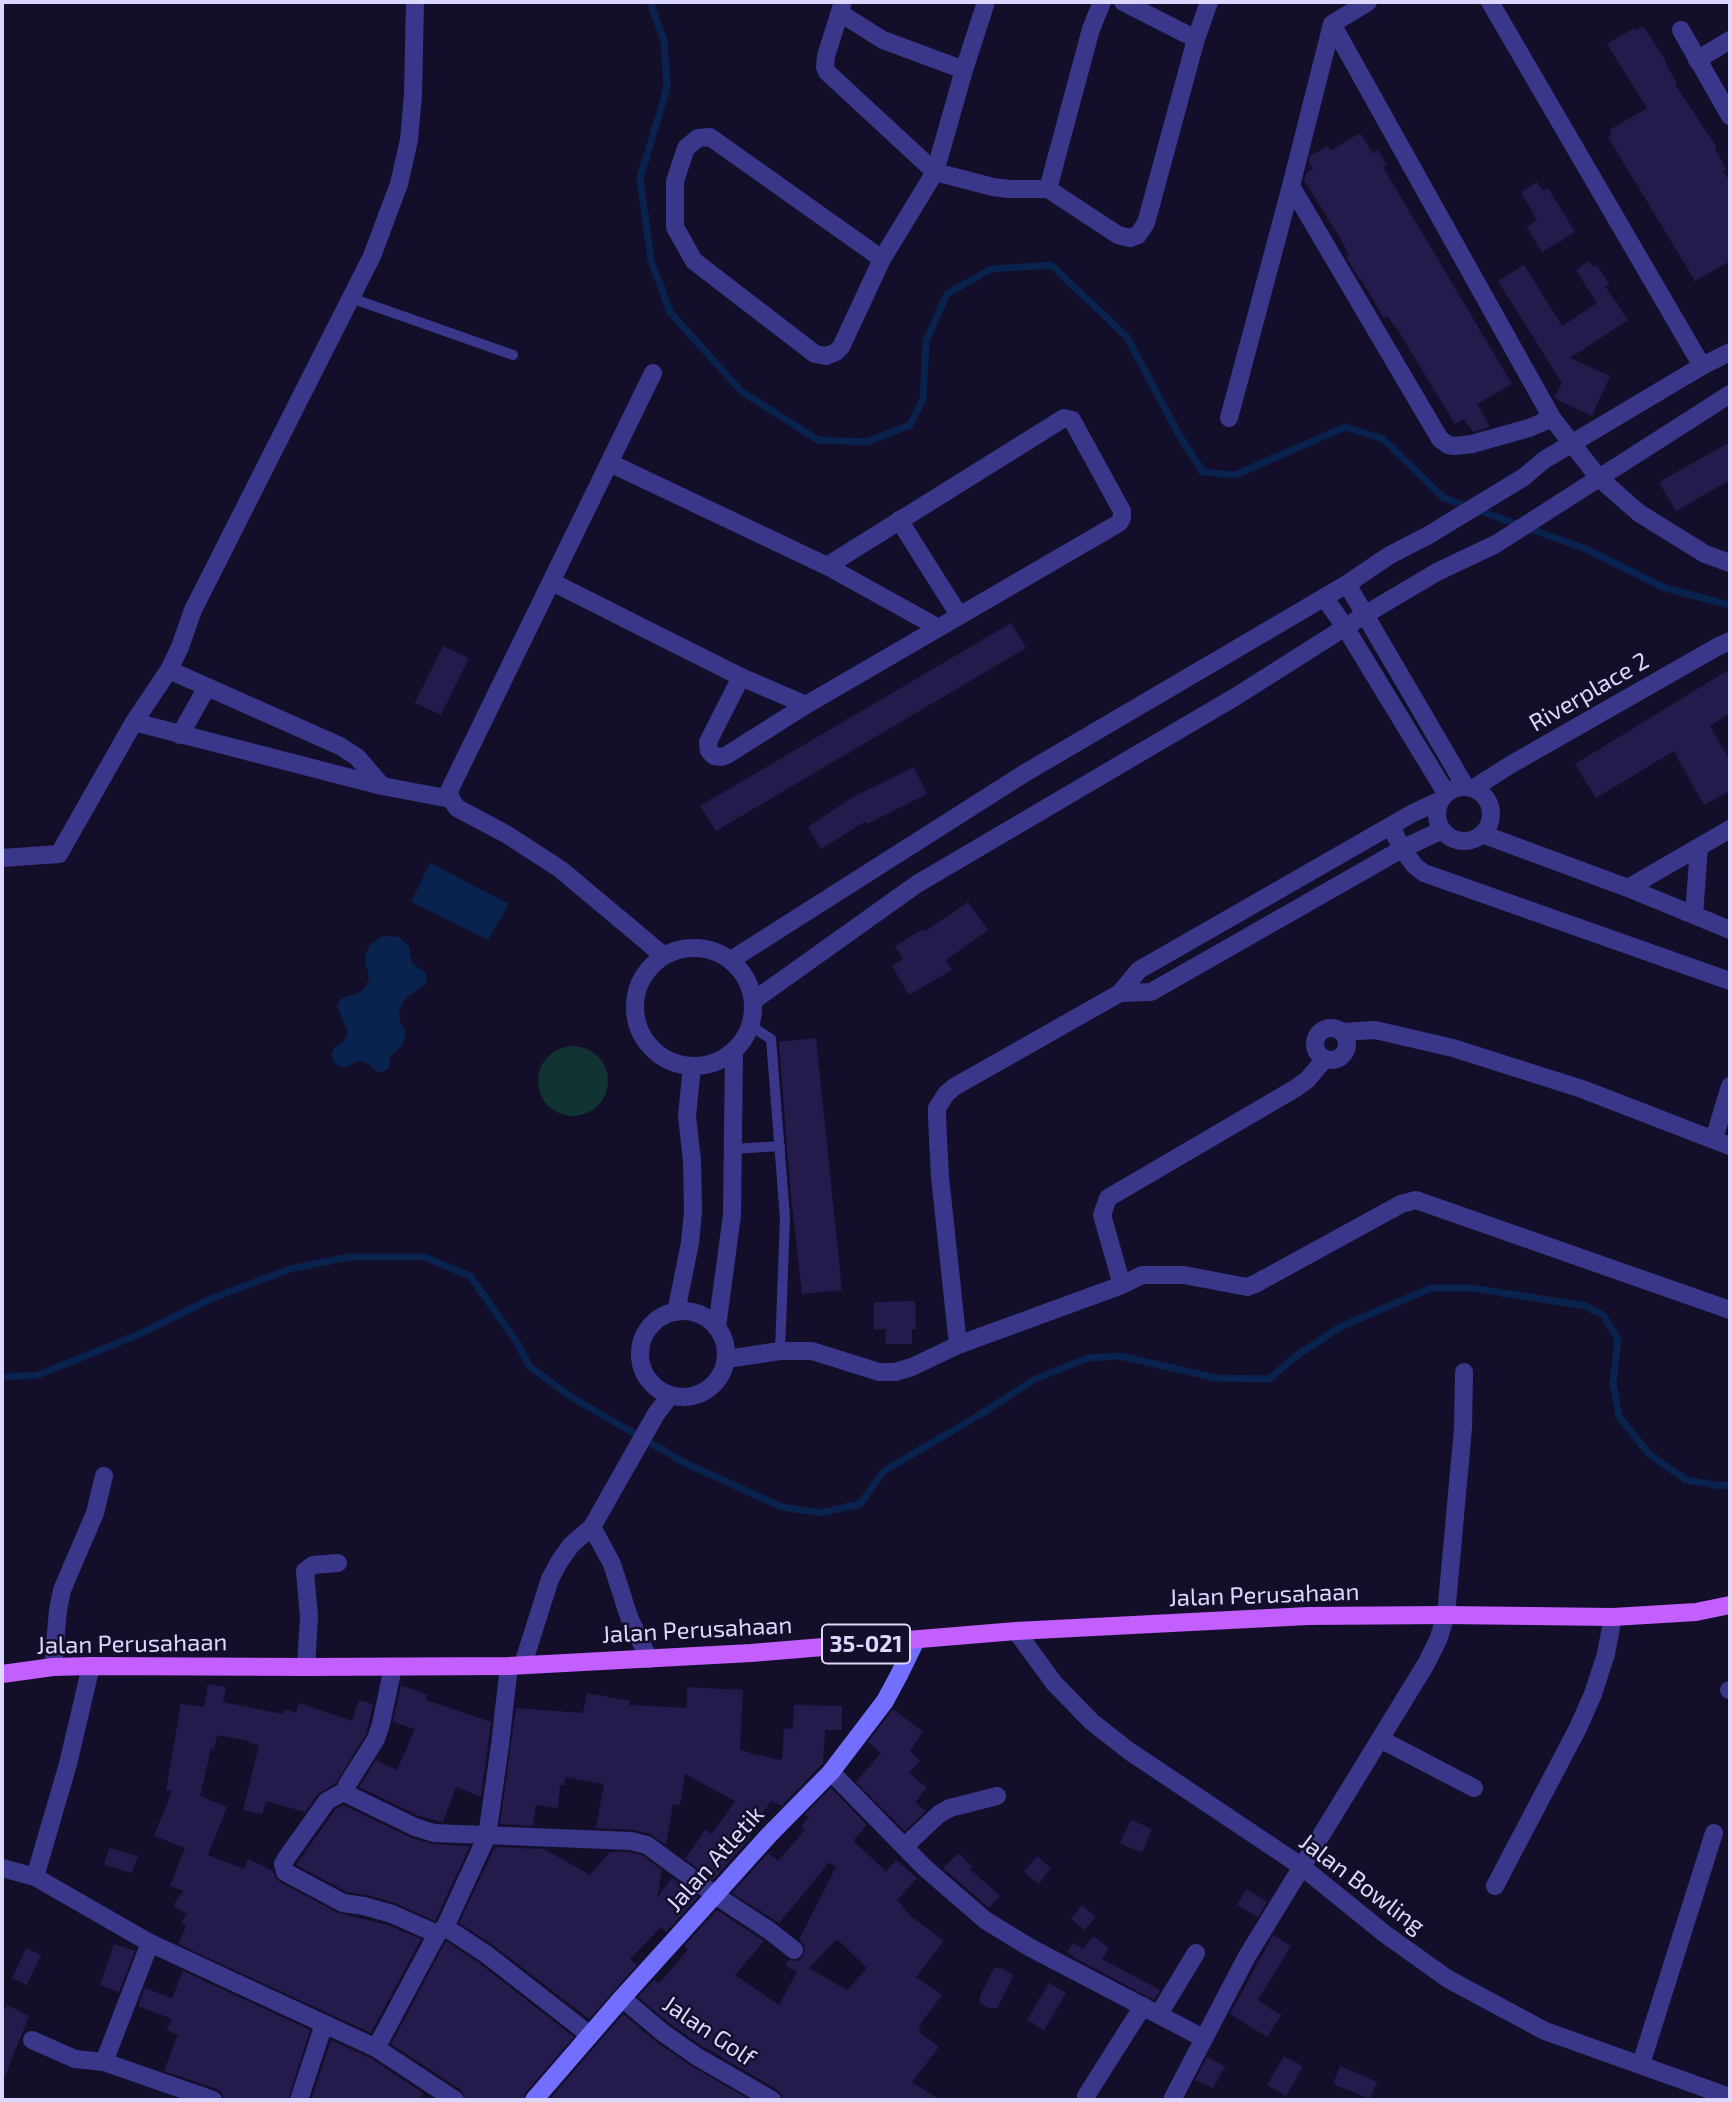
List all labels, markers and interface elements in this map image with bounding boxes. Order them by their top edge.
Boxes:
street label: Riverplace 2 [1524,646,1654,738]
street label: Jalan Perusahaan [1168,1577,1360,1613]
street label: Jalan Perusahaan [601,1611,793,1649]
road number: 35-021 [822,1624,910,1664]
street label: Jalan Perusahaan [36,1628,228,1660]
street label: Jalan Atletik [660,1800,770,1918]
street label: Jalan Bowling [1294,1827,1430,1941]
street label: Jalan Golf [657,1989,761,2073]

